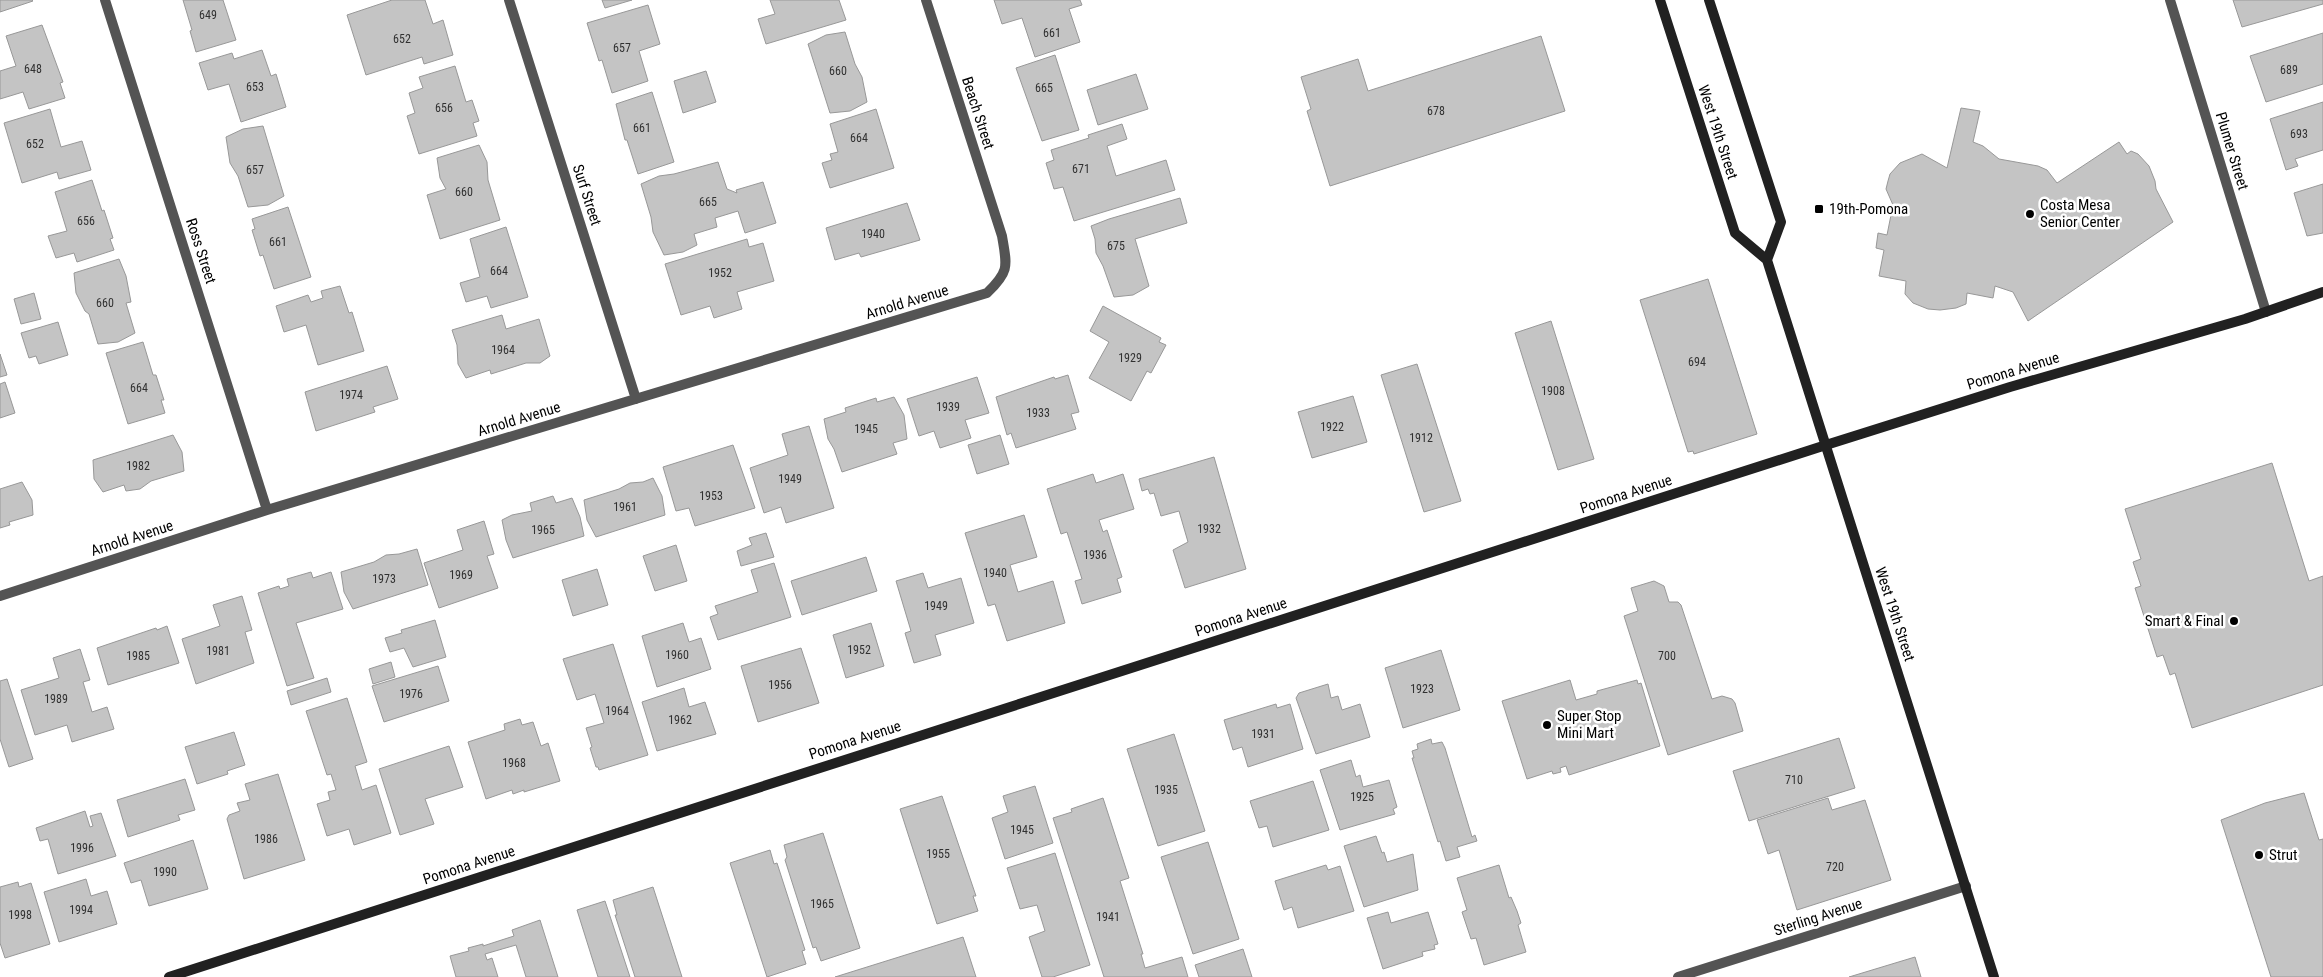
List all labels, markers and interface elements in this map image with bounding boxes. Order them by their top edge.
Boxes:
house number: 649 [199,8,217,22]
house number: 661 [1043,26,1061,40]
house number: 652 [393,32,411,46]
house number: 657 [613,41,631,55]
house number: 648 [24,62,42,76]
house number: 689 [2280,63,2298,77]
house number: 660 [829,64,847,78]
street label: Beach Street [958,74,998,152]
house number: 653 [246,80,264,94]
house number: 665 [1035,81,1053,95]
street label: West 19th Street [1694,83,1742,181]
house number: 656 [435,101,453,115]
house number: 678 [1427,104,1445,118]
street label: Plumer Street [2212,110,2252,192]
house number: 661 [633,121,651,135]
house number: 693 [2290,127,2308,141]
house number: 664 [850,131,868,145]
house number: 652 [26,137,44,151]
street label: Surf Street [569,162,605,228]
house number: 671 [1072,162,1090,176]
house number: 657 [246,163,264,177]
house number: 660 [455,185,473,199]
house number: 665 [699,195,717,209]
place label: Costa Mesa Senior Center [2040,196,2120,231]
place label: 19th-Pomona [1829,200,1908,218]
marker: 19th-Pomona [1813,203,1825,215]
marker: Costa Mesa Senior Center [2024,208,2036,220]
house number: 656 [77,214,95,228]
street label: Ross Street [182,216,220,286]
house number: 1940 [861,227,885,241]
house number: 661 [269,235,287,249]
house number: 675 [1107,239,1125,253]
house number: 664 [490,264,508,278]
house number: 1952 [708,266,732,280]
street label: Arnold Avenue [863,281,951,323]
house number: 660 [96,296,114,310]
house number: 1964 [491,343,515,357]
street label: Pomona Avenue [1965,348,2061,394]
house number: 1929 [1118,351,1142,365]
house number: 694 [1688,355,1706,369]
house number: 664 [130,381,148,395]
house number: 1908 [1541,384,1565,398]
house number: 1974 [339,388,363,402]
street label: Arnold Avenue [475,398,563,440]
house number: 1939 [936,400,960,414]
house number: 1933 [1026,406,1050,420]
house number: 1922 [1320,420,1344,434]
house number: 1945 [854,422,878,436]
house number: 1912 [1409,431,1433,445]
house number: 1982 [126,459,150,473]
street label: Pomona Avenue [1578,471,1674,517]
house number: 1949 [778,472,802,486]
house number: 1953 [699,489,723,503]
house number: 1961 [613,500,637,514]
street label: Arnold Avenue [89,516,175,560]
house number: 1932 [1197,522,1221,536]
house number: 1965 [531,523,555,537]
house number: 1936 [1083,548,1107,562]
street label: West 19th Street [1871,565,1919,663]
house number: 1940 [983,566,1007,580]
house number: 1969 [449,568,473,582]
house number: 1973 [372,572,396,586]
street label: Pomona Avenue [1193,594,1289,640]
house number: 1949 [924,599,948,613]
place label: Smart & Final [2145,612,2224,630]
marker: Smart & Final [2228,615,2240,627]
house number: 1952 [847,643,871,657]
house number: 1981 [206,644,230,658]
house number: 1960 [665,648,689,662]
house number: 1985 [126,649,150,663]
house number: 700 [1658,649,1676,663]
house number: 1956 [768,678,792,692]
house number: 1923 [1410,682,1434,696]
house number: 1976 [399,687,423,701]
house number: 1989 [44,692,68,706]
house number: 1964 [605,704,629,718]
place label: Super Stop Mini Mart [1557,707,1621,742]
house number: 1962 [668,713,692,727]
street label: Pomona Avenue [807,717,903,763]
marker: Super Stop Mini Mart [1541,719,1553,731]
house number: 1931 [1251,727,1275,741]
house number: 1968 [502,756,526,770]
house number: 710 [1785,773,1803,787]
house number: 1935 [1154,783,1178,797]
house number: 1925 [1350,790,1374,804]
house number: 1945 [1010,823,1034,837]
house number: 1986 [254,832,278,846]
house number: 1996 [70,841,94,855]
street label: Pomona Avenue [421,842,517,888]
place label: Strut [2269,846,2297,864]
house number: 1955 [926,847,950,861]
marker: Strut [2253,849,2265,861]
house number: 720 [1826,860,1844,874]
house number: 1990 [153,865,177,879]
street label: Sterling Avenue [1771,894,1865,940]
house number: 1965 [810,897,834,911]
house number: 1994 [69,903,93,917]
house number: 1998 [8,908,32,922]
house number: 1941 [1096,910,1120,924]

